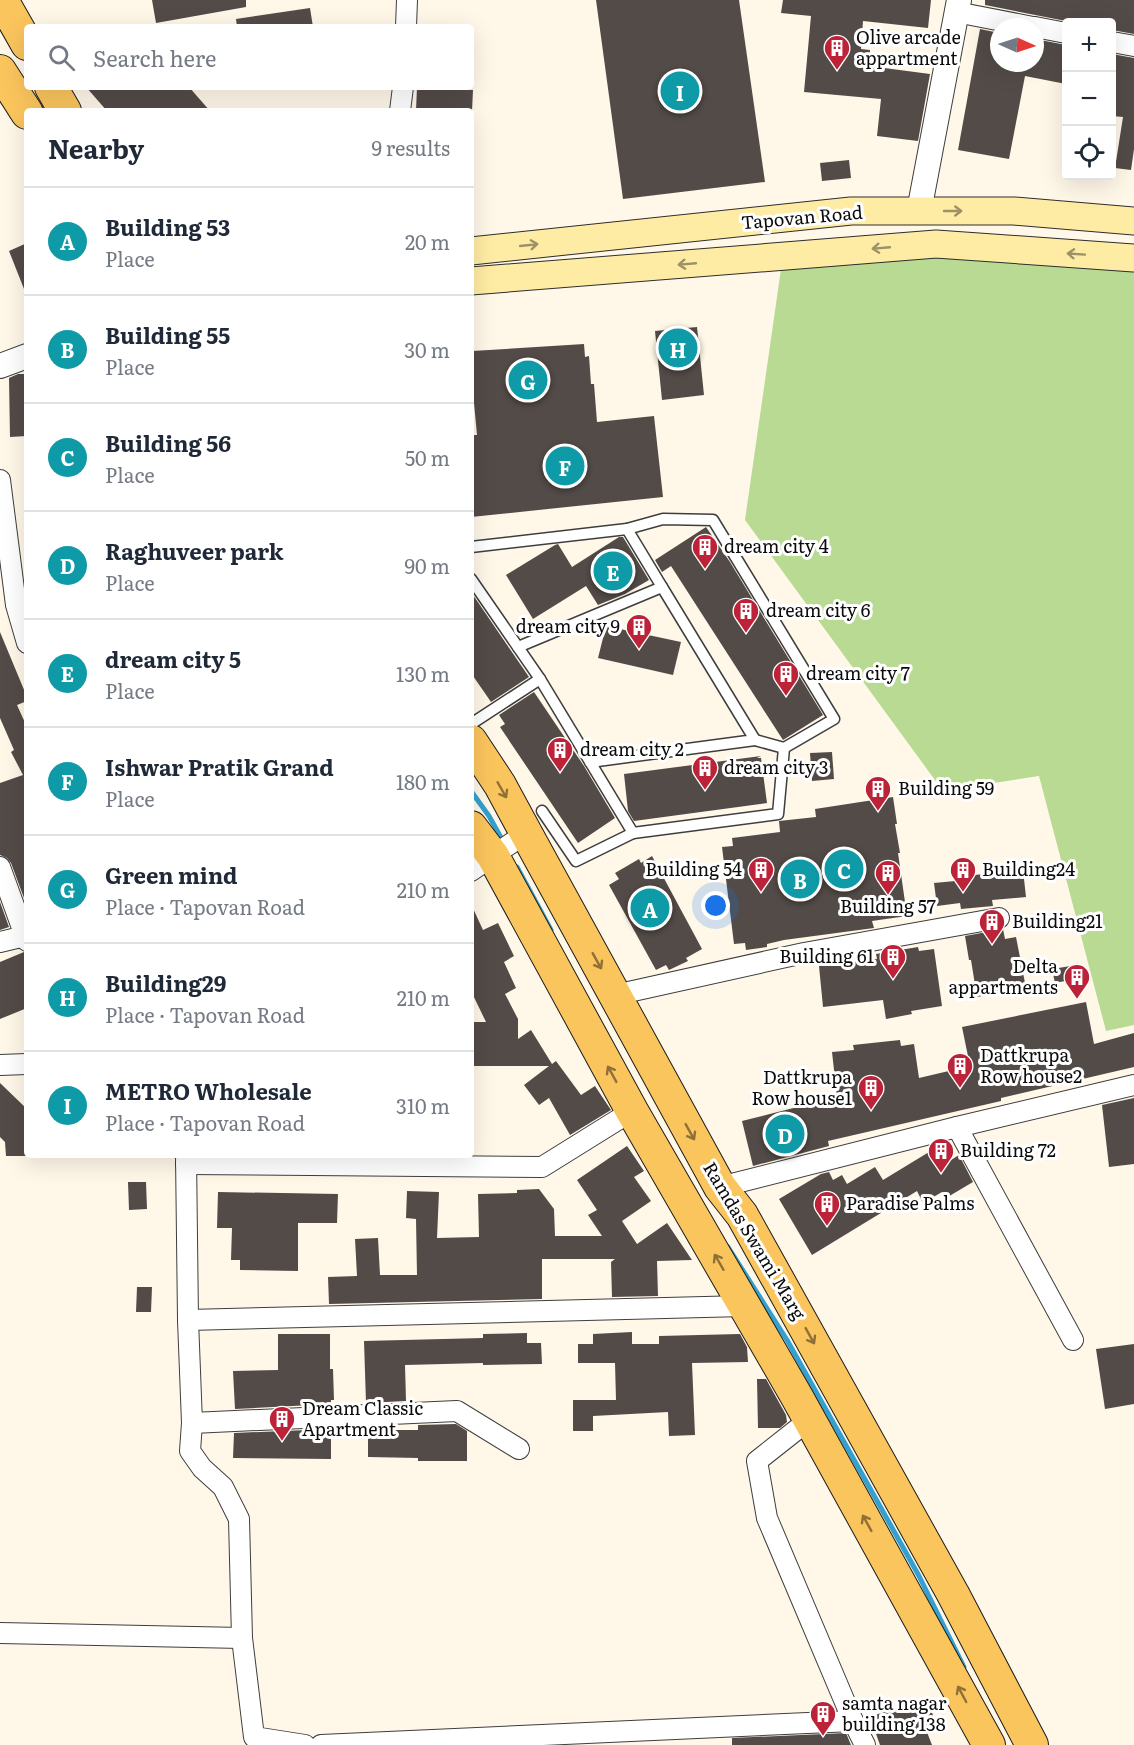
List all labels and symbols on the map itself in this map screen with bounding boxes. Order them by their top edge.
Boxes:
north arrow [990,18,1044,72]
place label: Olive arcade appartment [856,23,961,71]
building icon: Olive arcade appartment [822,33,852,71]
pin: I [660,68,700,113]
street label: Tapovan Road [740,198,864,235]
one-way arrow [943,205,963,217]
one-way arrow [519,239,539,250]
one-way arrow [872,243,892,254]
one-way arrow [1066,248,1086,259]
one-way arrow [677,259,697,270]
pin: H [658,326,698,370]
pin: G [508,358,548,403]
pin: F [546,444,584,488]
building icon: dream city 4 [690,532,720,570]
place label: dream city 4 [724,532,829,559]
pin: E [594,548,632,594]
building icon: dream city 6 [731,596,761,634]
place label: dream city 6 [766,596,871,623]
place label: dream city 9 [516,612,620,639]
building icon: dream city 9 [624,612,654,650]
building icon: dream city 7 [771,659,801,697]
place label: dream city 7 [806,659,910,686]
building icon: dream city 2 [545,735,575,773]
place label: dream city 2 [580,735,684,762]
building icon: dream city 3 [690,753,720,791]
place label: dream city 3 [724,753,829,780]
building icon: Building 59 [863,774,893,812]
place label: Building 59 [898,774,994,801]
one-way arrow [497,781,509,798]
pin: C [824,846,864,892]
place label: Building 54 [645,855,742,882]
building icon: Building 54 [746,855,776,893]
building icon: Building24 [948,855,978,893]
place label: Building24 [982,855,1075,882]
pin: B [780,856,820,902]
building icon: Building 57 [873,858,903,896]
pin: A [630,886,670,930]
your location [701,891,730,920]
place label: Building 57 [840,892,936,919]
building icon: Building21 [977,907,1007,945]
place label: Building21 [1012,907,1103,934]
place label: Building 61 [779,942,874,969]
building icon: Building 61 [878,942,908,980]
one-way arrow [591,952,603,969]
place label: Delta appartments [949,952,1058,1000]
building icon: Delta appartments [1062,962,1092,1000]
place label: Dattkrupa Row house2 [980,1041,1082,1089]
building icon: Dattkrupa Row house2 [945,1051,975,1089]
place label: Dattkrupa Row house1 [752,1063,852,1111]
one-way arrow [606,1066,618,1083]
building icon: Dattkrupa Row house1 [856,1073,886,1111]
pin: D [766,1112,804,1156]
one-way arrow [684,1123,696,1140]
building icon: Building 72 [926,1136,956,1174]
place label: Building 72 [960,1136,1056,1163]
street label: Ramdas Swami Marg [697,1156,814,1325]
building icon: Paradise Palms [812,1189,842,1227]
place label: Paradise Palms [846,1189,974,1216]
one-way arrow [713,1254,725,1271]
one-way arrow [804,1327,816,1344]
place label: Dream Classic Apartment [302,1394,423,1442]
building icon: Dream Classic Apartment [267,1404,297,1442]
one-way arrow [861,1515,873,1532]
one-way arrow [956,1685,967,1703]
place label: samta nagar building 138 [842,1689,947,1737]
building icon: samta nagar building 138 [808,1699,838,1737]

